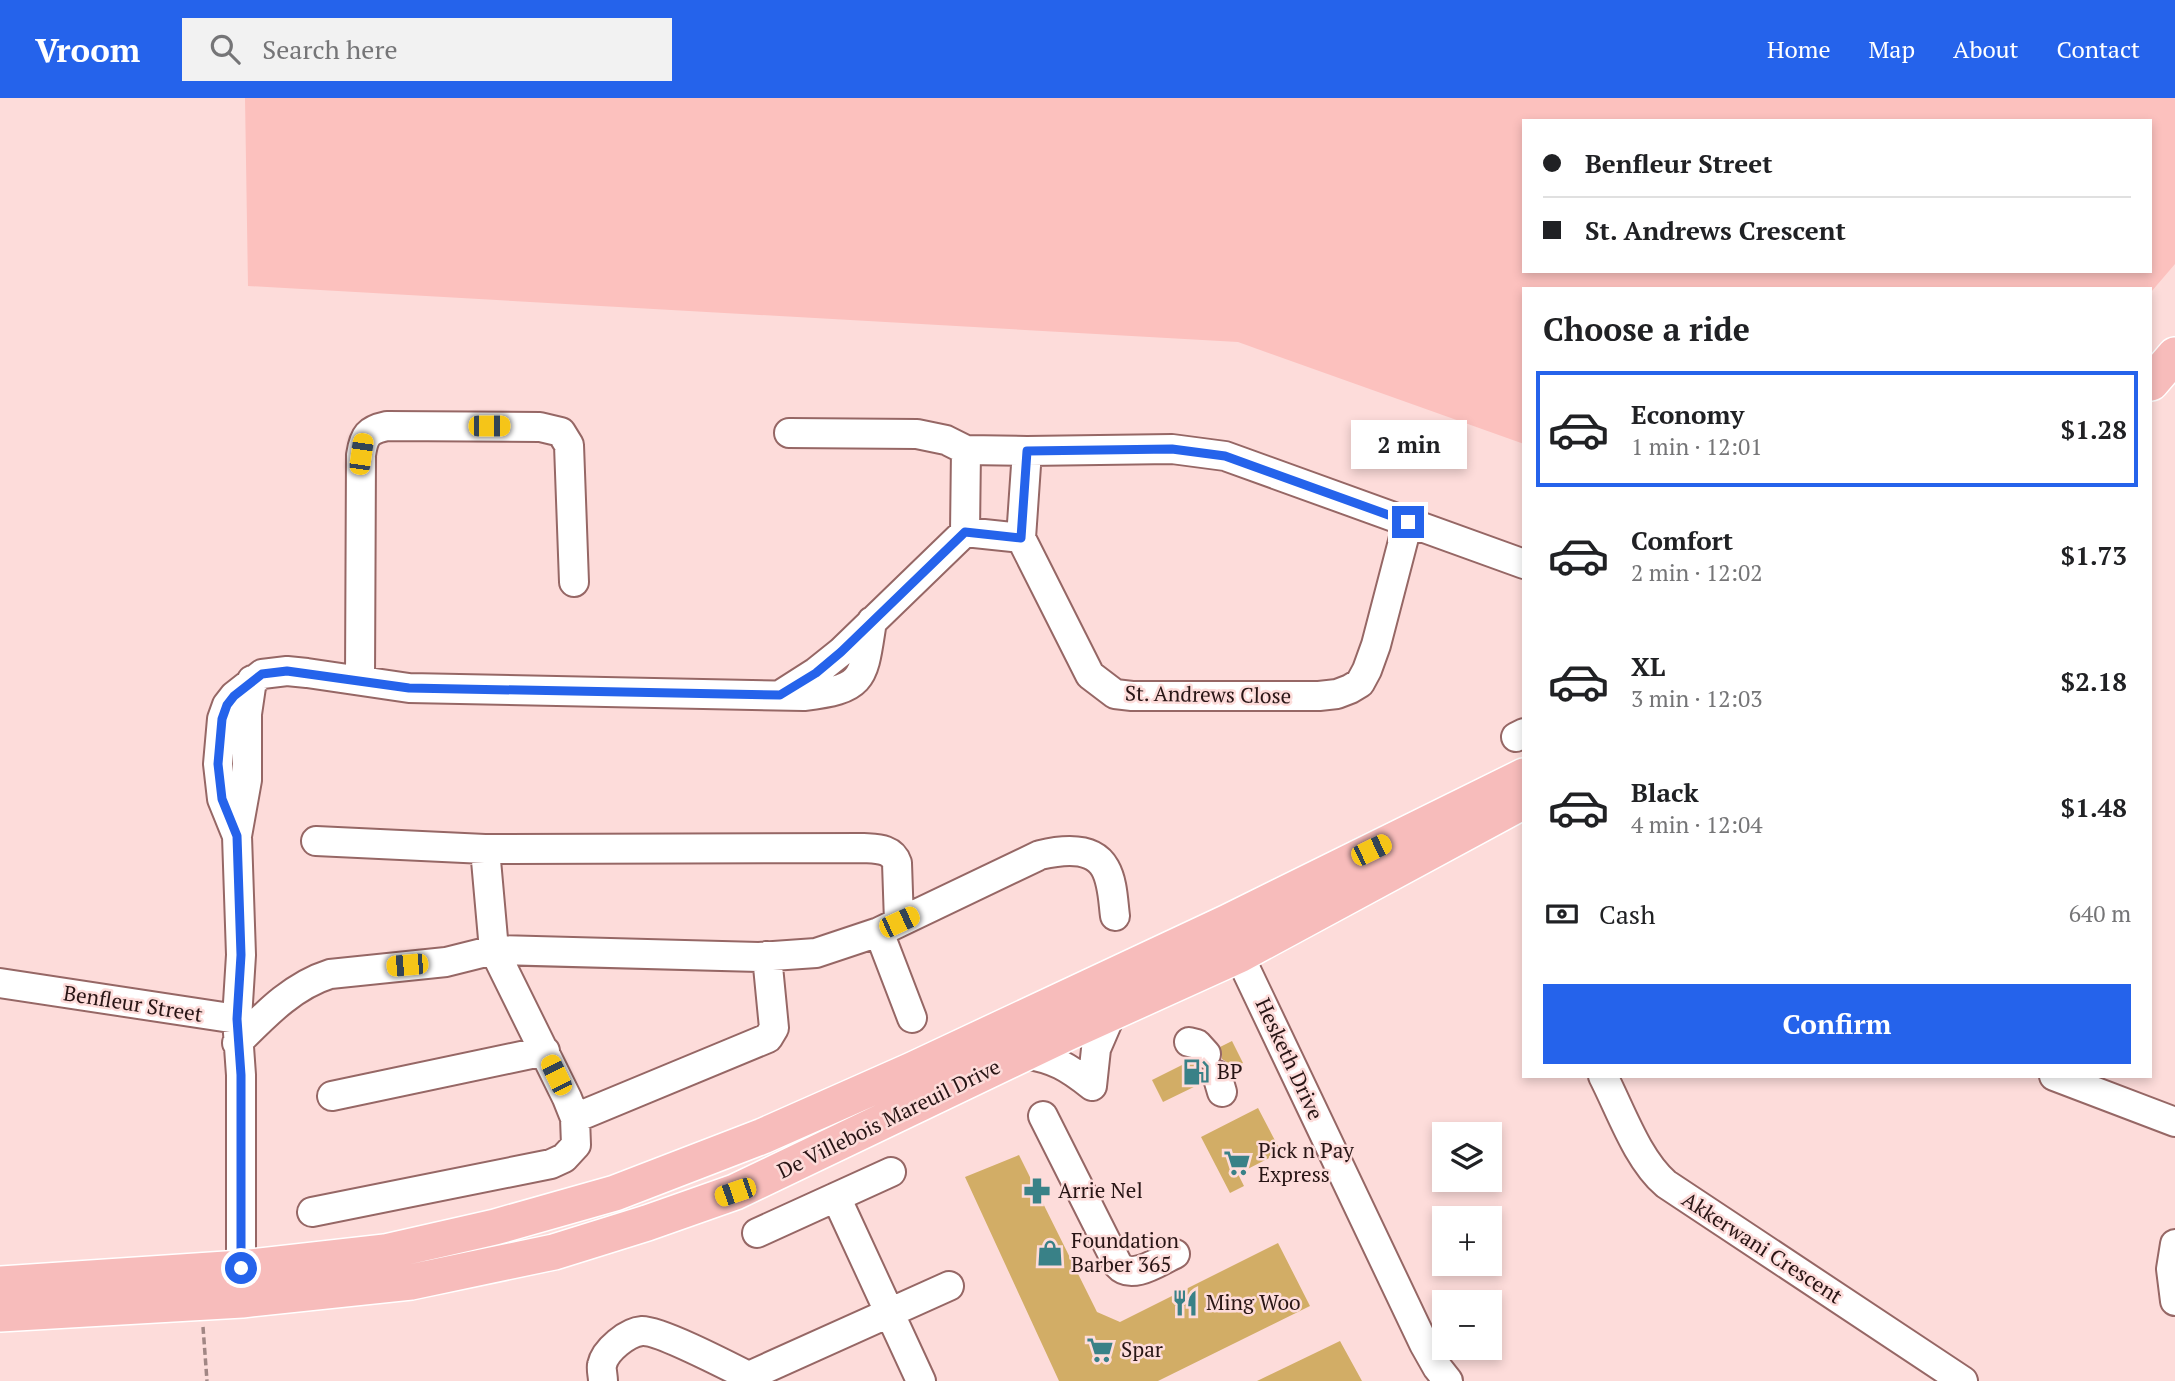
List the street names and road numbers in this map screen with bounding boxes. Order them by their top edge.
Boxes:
street label: St. Andrews Close [1125,679,1291,709]
street label: Benfleur Street [62,978,205,1028]
street label: Hesketh Drive [1249,993,1330,1124]
street label: De Villebois Mareuil Drive [772,1052,1005,1184]
street label: Akkerwani Crescent [1677,1185,1848,1310]

